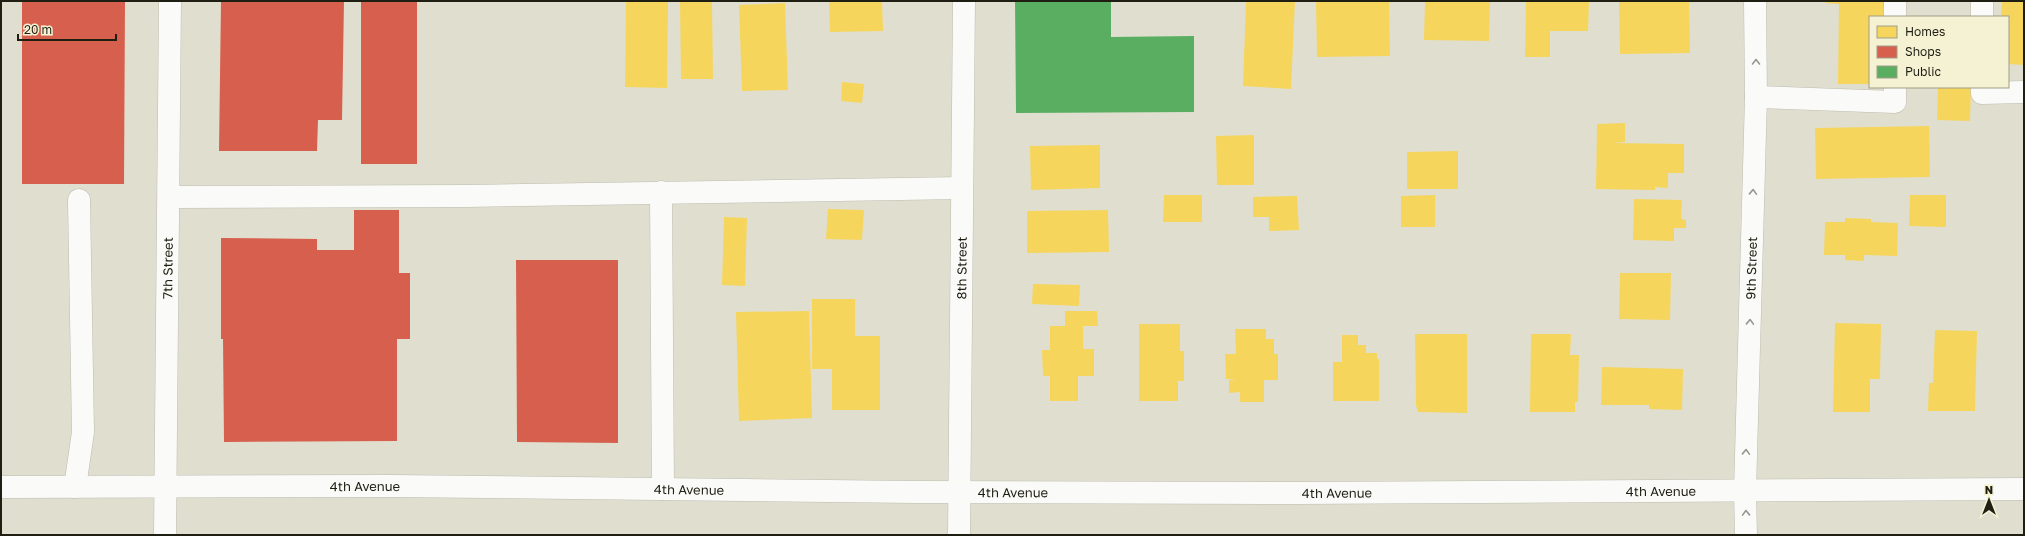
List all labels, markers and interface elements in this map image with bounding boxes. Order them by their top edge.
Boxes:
scale bar [18,16,116,42]
legend [1869,16,2009,88]
text: 20 m [24,22,52,37]
text: Homes [1905,24,1945,39]
text: Shops [1905,44,1941,59]
one-way arrow [1752,59,1760,65]
text: Public [1905,64,1942,79]
one-way arrow [1749,189,1757,195]
street label: 8th Street [953,236,970,300]
street label: 9th Street [1742,236,1760,300]
street label: 7th Street [159,237,176,299]
one-way arrow [1745,319,1754,325]
one-way arrow [1742,449,1750,455]
street label: 4th Avenue [330,478,400,494]
north arrow [1969,480,2009,520]
street label: 4th Avenue [654,481,724,498]
street label: 4th Avenue [1626,483,1696,499]
text: N [1985,483,1993,496]
street label: 4th Avenue [978,484,1048,500]
street label: 4th Avenue [1302,485,1372,501]
one-way arrow [1741,510,1750,516]

